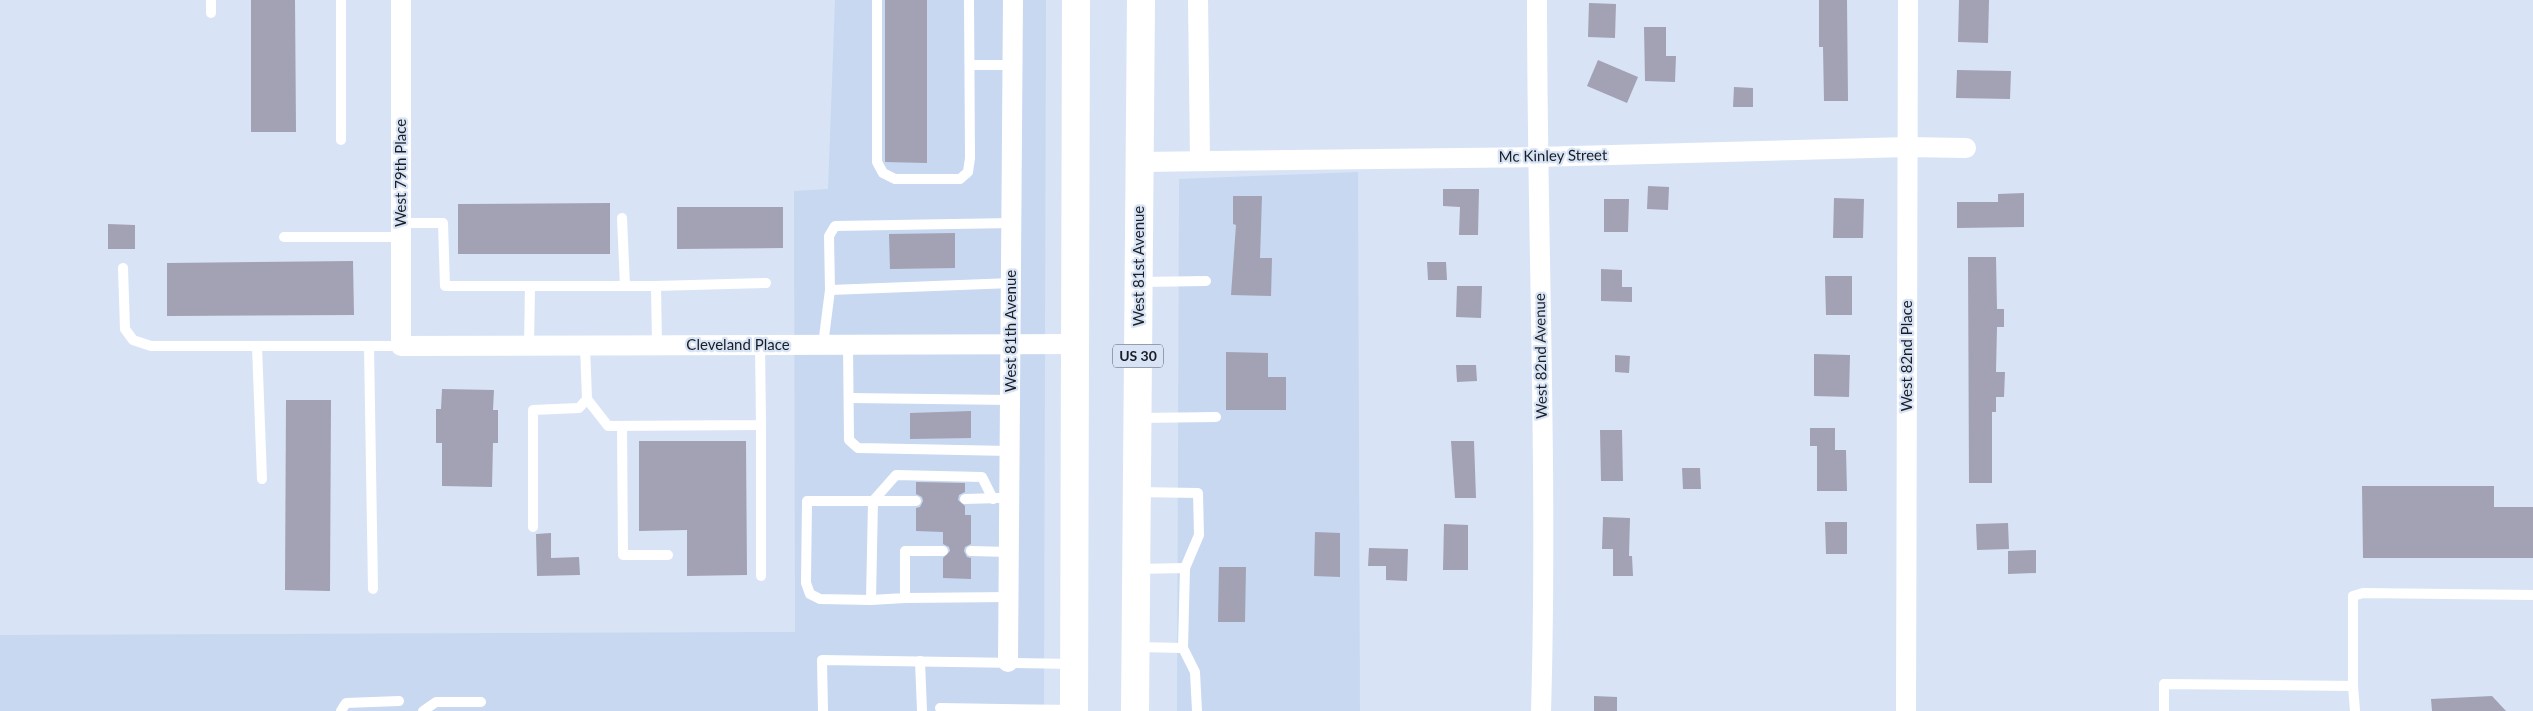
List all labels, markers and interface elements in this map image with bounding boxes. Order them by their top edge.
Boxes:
street label: West 79th Place [391,119,409,227]
street label: Mc Kinley Street [1499,145,1608,165]
street label: West 81st Avenue [1129,206,1147,326]
street label: West 81th Avenue [1001,270,1019,392]
street label: West 82nd Avenue [1530,293,1550,419]
street label: West 82nd Place [1897,300,1915,412]
street label: Cleveland Place [686,335,790,353]
road number: US 30 [1113,344,1163,368]

